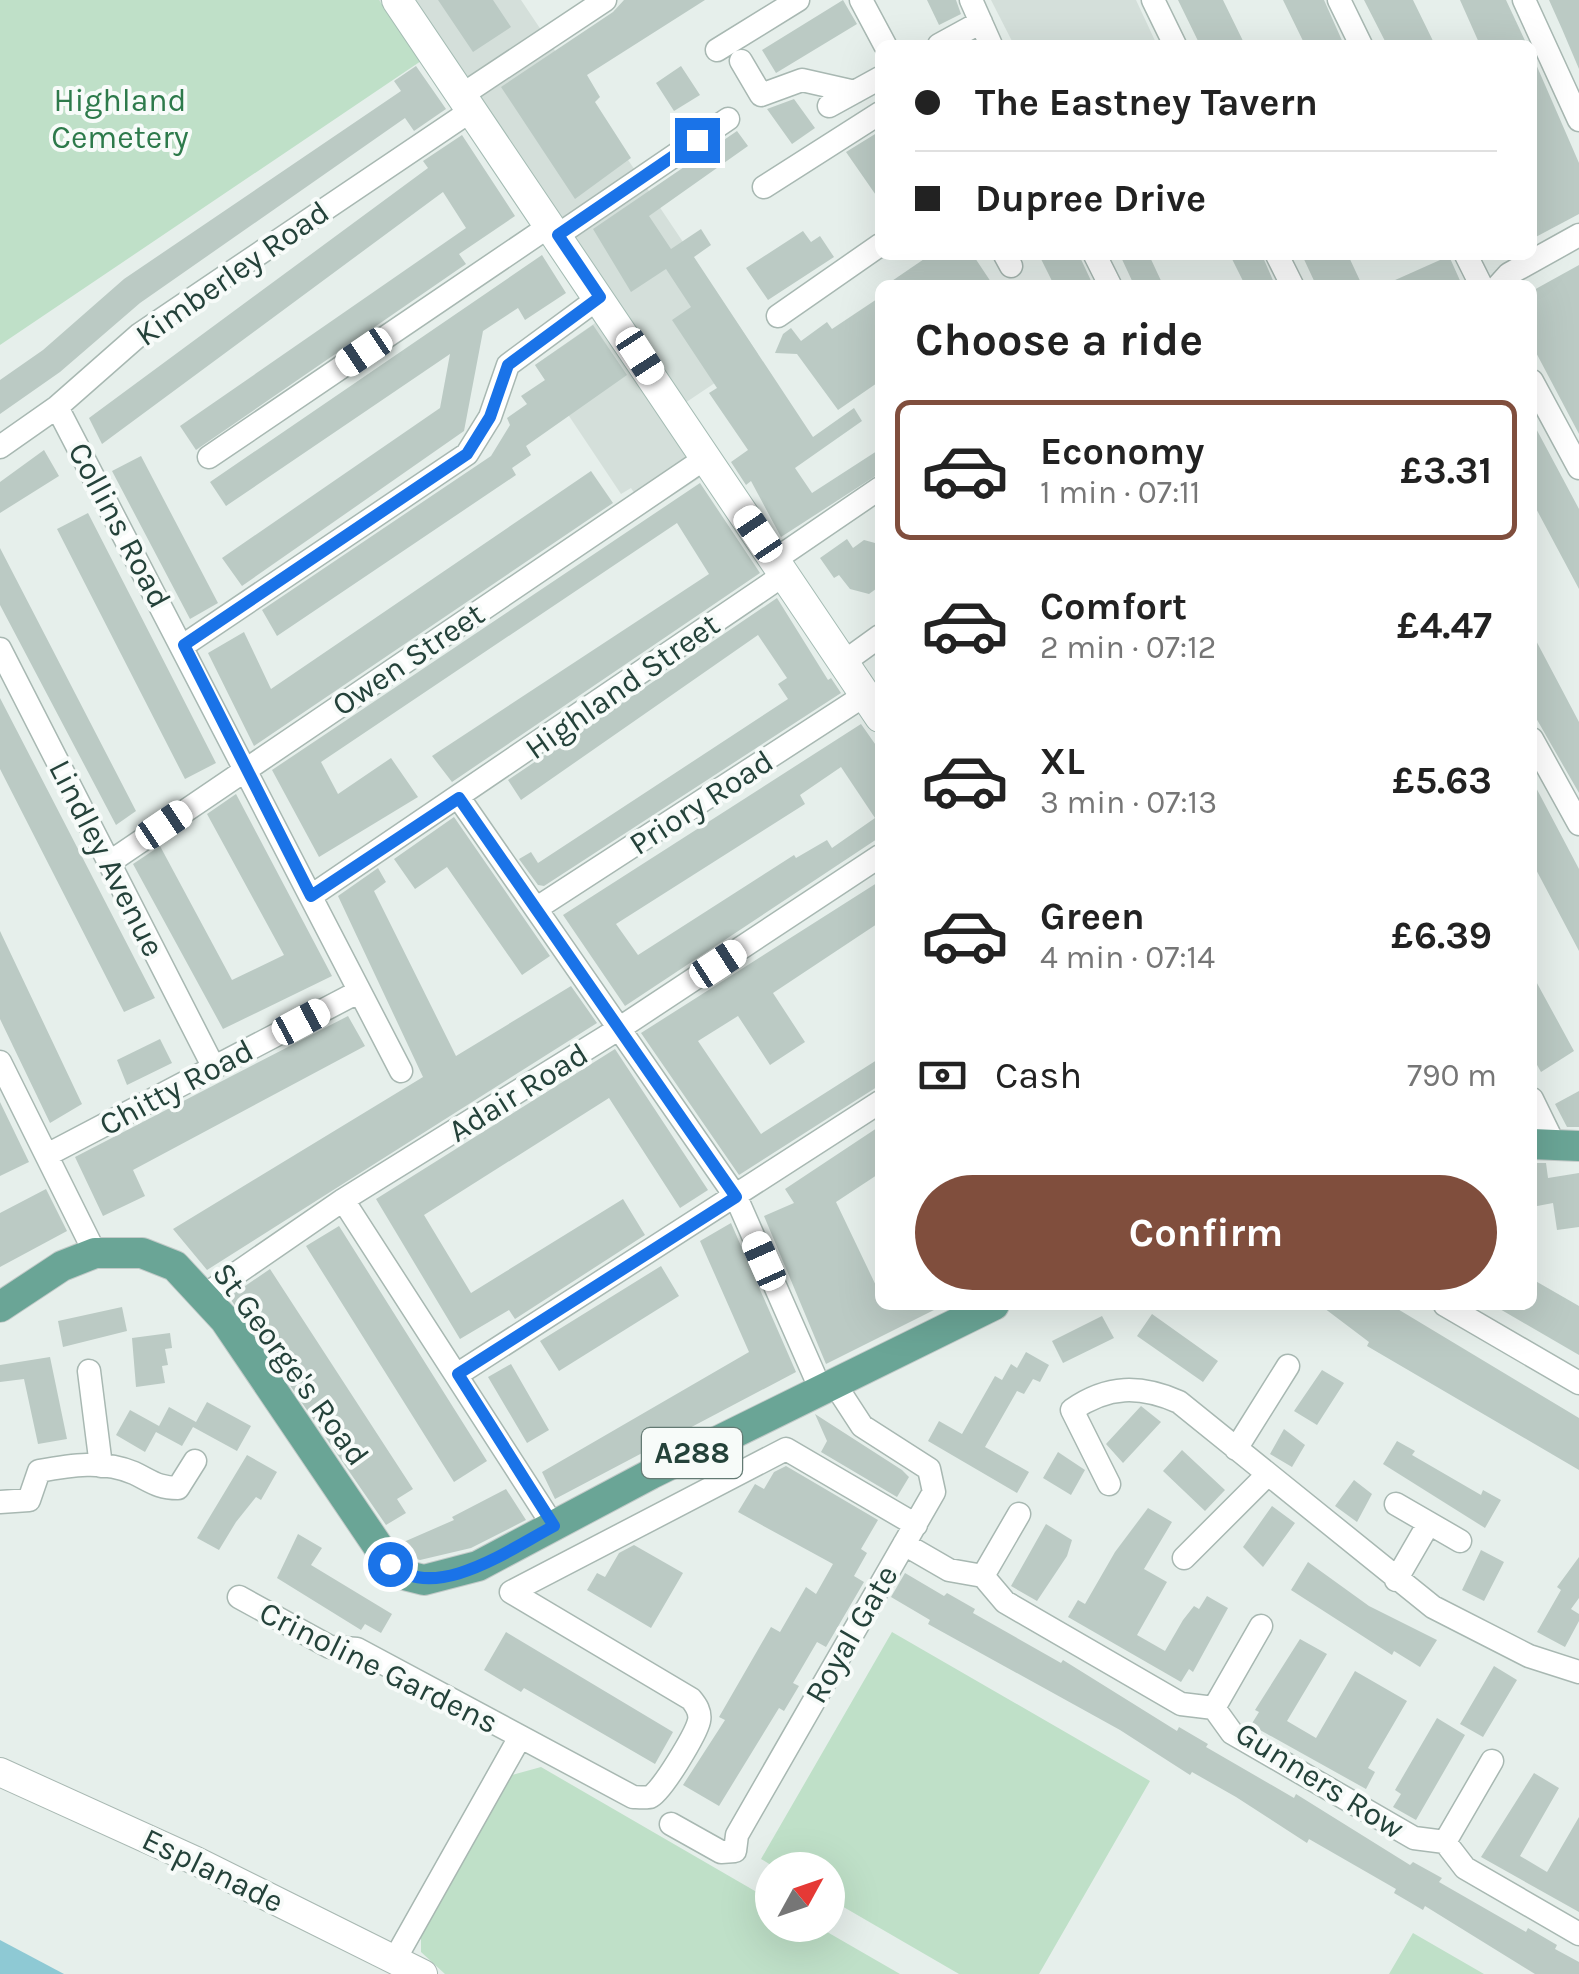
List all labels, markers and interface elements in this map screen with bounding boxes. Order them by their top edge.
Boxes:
text: The Eastney Tavern [975,80,1318,125]
park label: Highland Cemetery [51,82,189,156]
route end [675,118,720,163]
text: Dupree Drive [975,176,1206,221]
street label: Kimberley Road [129,193,336,354]
text: Choose a ride [915,314,1203,366]
car [331,323,397,381]
car [611,323,669,389]
icon: car [920,425,1010,515]
text: Economy [1040,429,1204,474]
street label: Collins Road [61,436,179,614]
text: £3.31 [1400,448,1492,493]
text: 1 min · 07:11 [1040,474,1200,511]
car [729,501,787,567]
icon: car [920,580,1010,670]
text: Comfort [1040,584,1187,629]
street label: Owen Street [325,595,491,724]
text: £4.47 [1397,603,1492,648]
street label: Highland Street [518,606,727,767]
text: 2 min · 07:12 [1040,629,1216,666]
icon: car [920,735,1010,825]
text: XL [1040,739,1085,784]
street label: Priory Road [622,742,780,863]
street label: Lindley Avenue [41,754,172,963]
text: £5.63 [1392,758,1492,803]
text: 3 min · 07:13 [1040,784,1217,821]
car [131,796,197,854]
icon: car [920,890,1010,980]
text: Green [1040,894,1145,939]
text: £6.39 [1391,913,1492,958]
car [685,935,751,993]
text: 4 min · 07:14 [1040,939,1215,976]
car [267,995,335,1049]
street label: Chitty Road [93,1032,259,1143]
street label: Adair Road [442,1035,595,1150]
icon: cash [915,1048,970,1103]
text: Cash [995,1053,1082,1098]
text: 790 m [1407,1057,1497,1094]
button: Confirm [915,1175,1497,1290]
car [738,1227,790,1295]
street label: St George's Road [205,1256,377,1473]
road number: A288 [642,1428,742,1478]
route start [368,1542,413,1587]
street label: Royal Gate [797,1559,906,1710]
street label: Crinoline Gardens [254,1594,504,1741]
street label: Gunners Row [1229,1714,1411,1847]
street label: Esplanade [136,1820,289,1920]
north arrow [755,1852,845,1942]
map controls [755,1852,845,1942]

